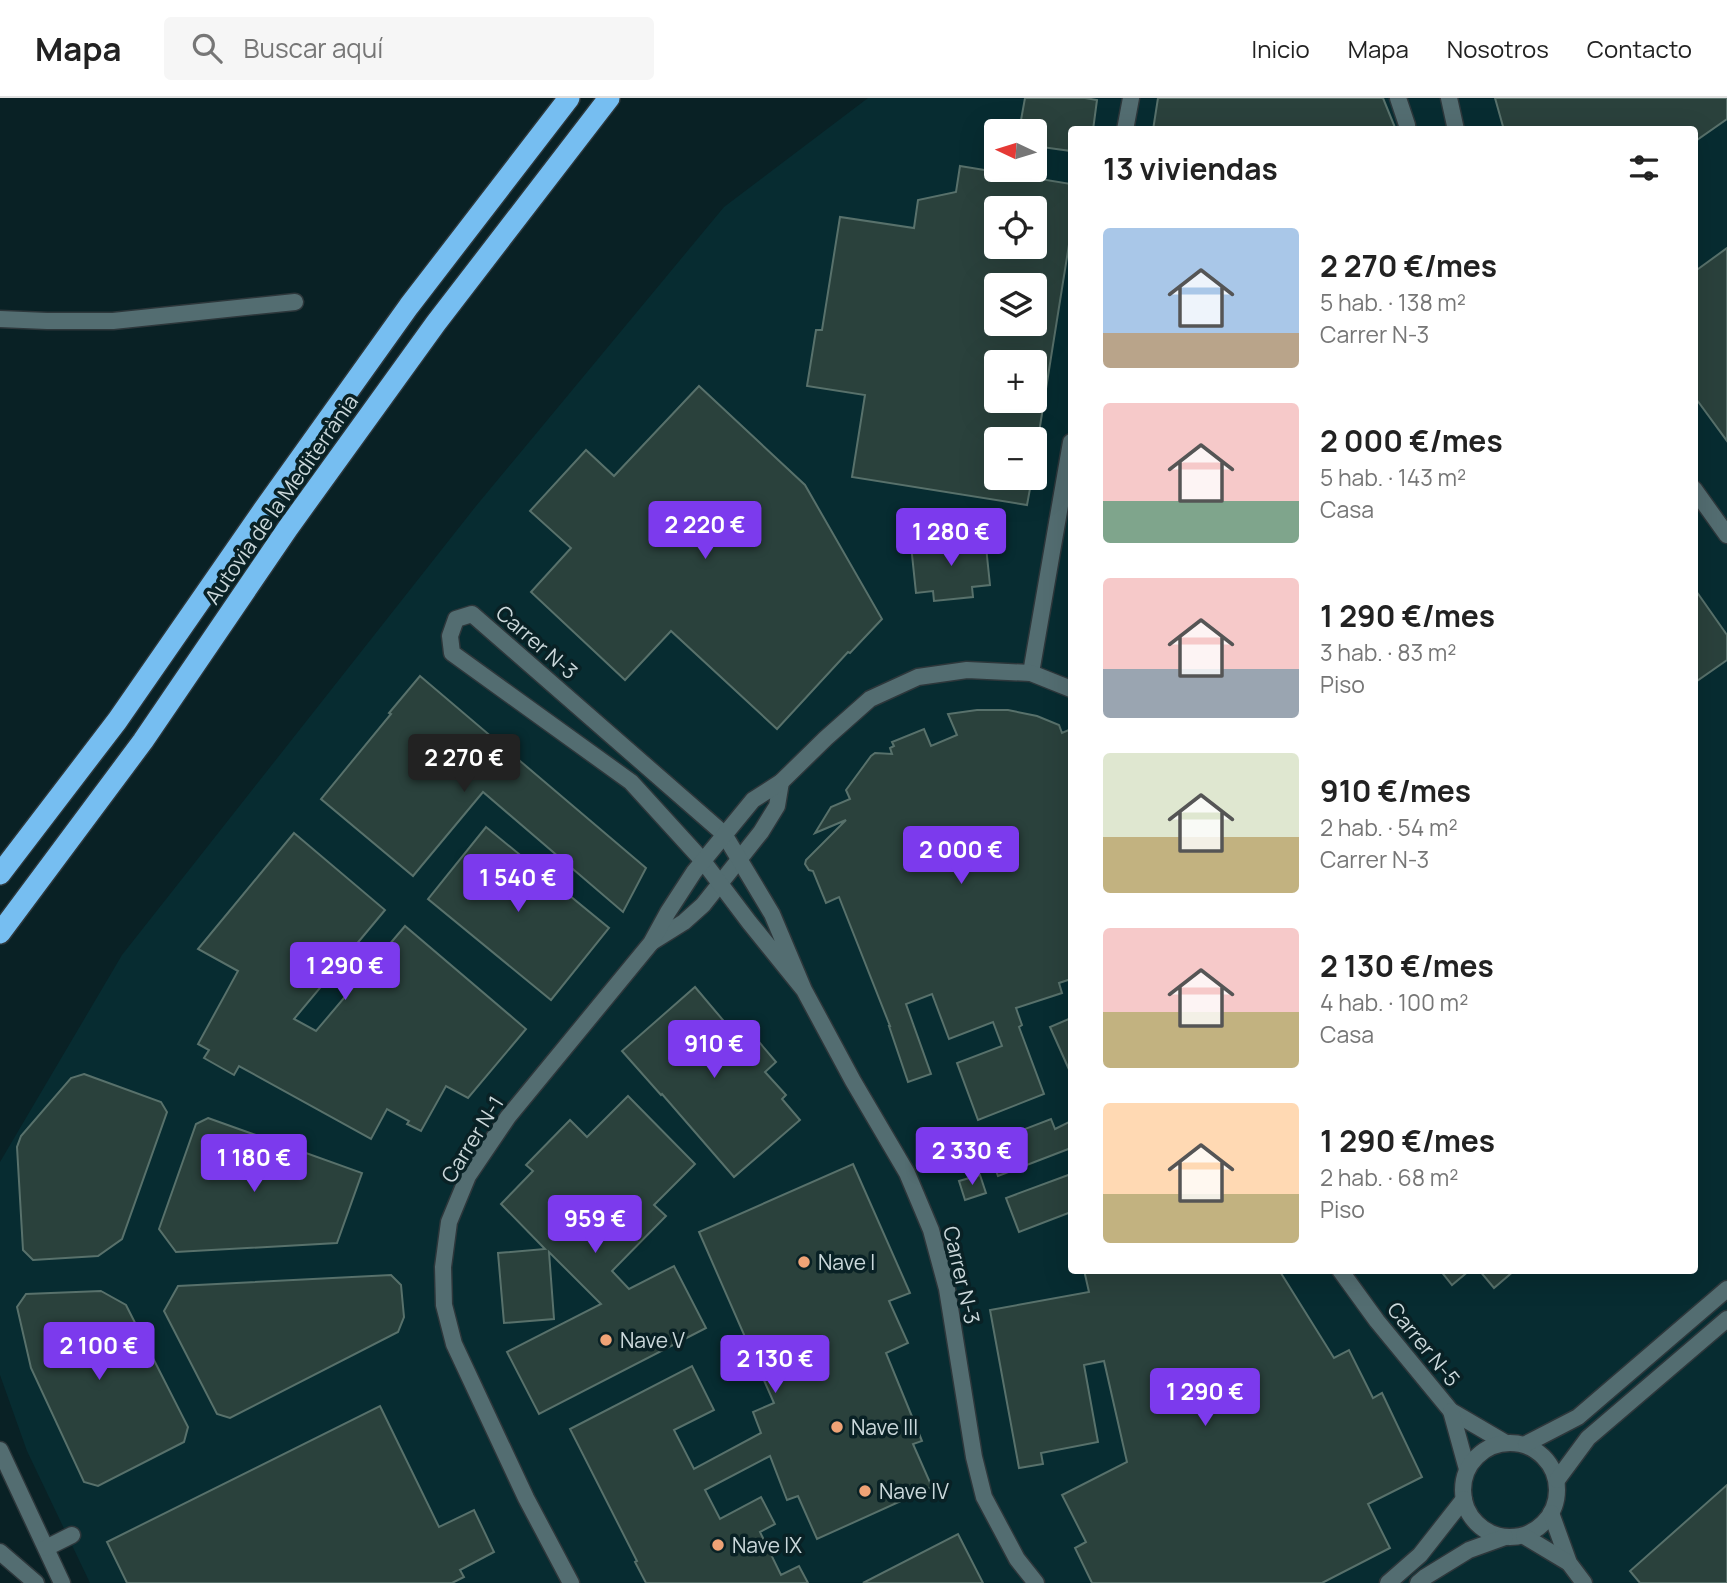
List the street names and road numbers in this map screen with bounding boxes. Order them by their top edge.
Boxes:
street label: Autovia de la Mediterrània [198,389,364,609]
street label: Carrer N-3 [490,599,584,685]
street label: Carrer N-1 [434,1090,510,1188]
street label: Carrer N-3 [937,1223,987,1327]
street label: Carrer N-5 [1381,1296,1467,1392]

